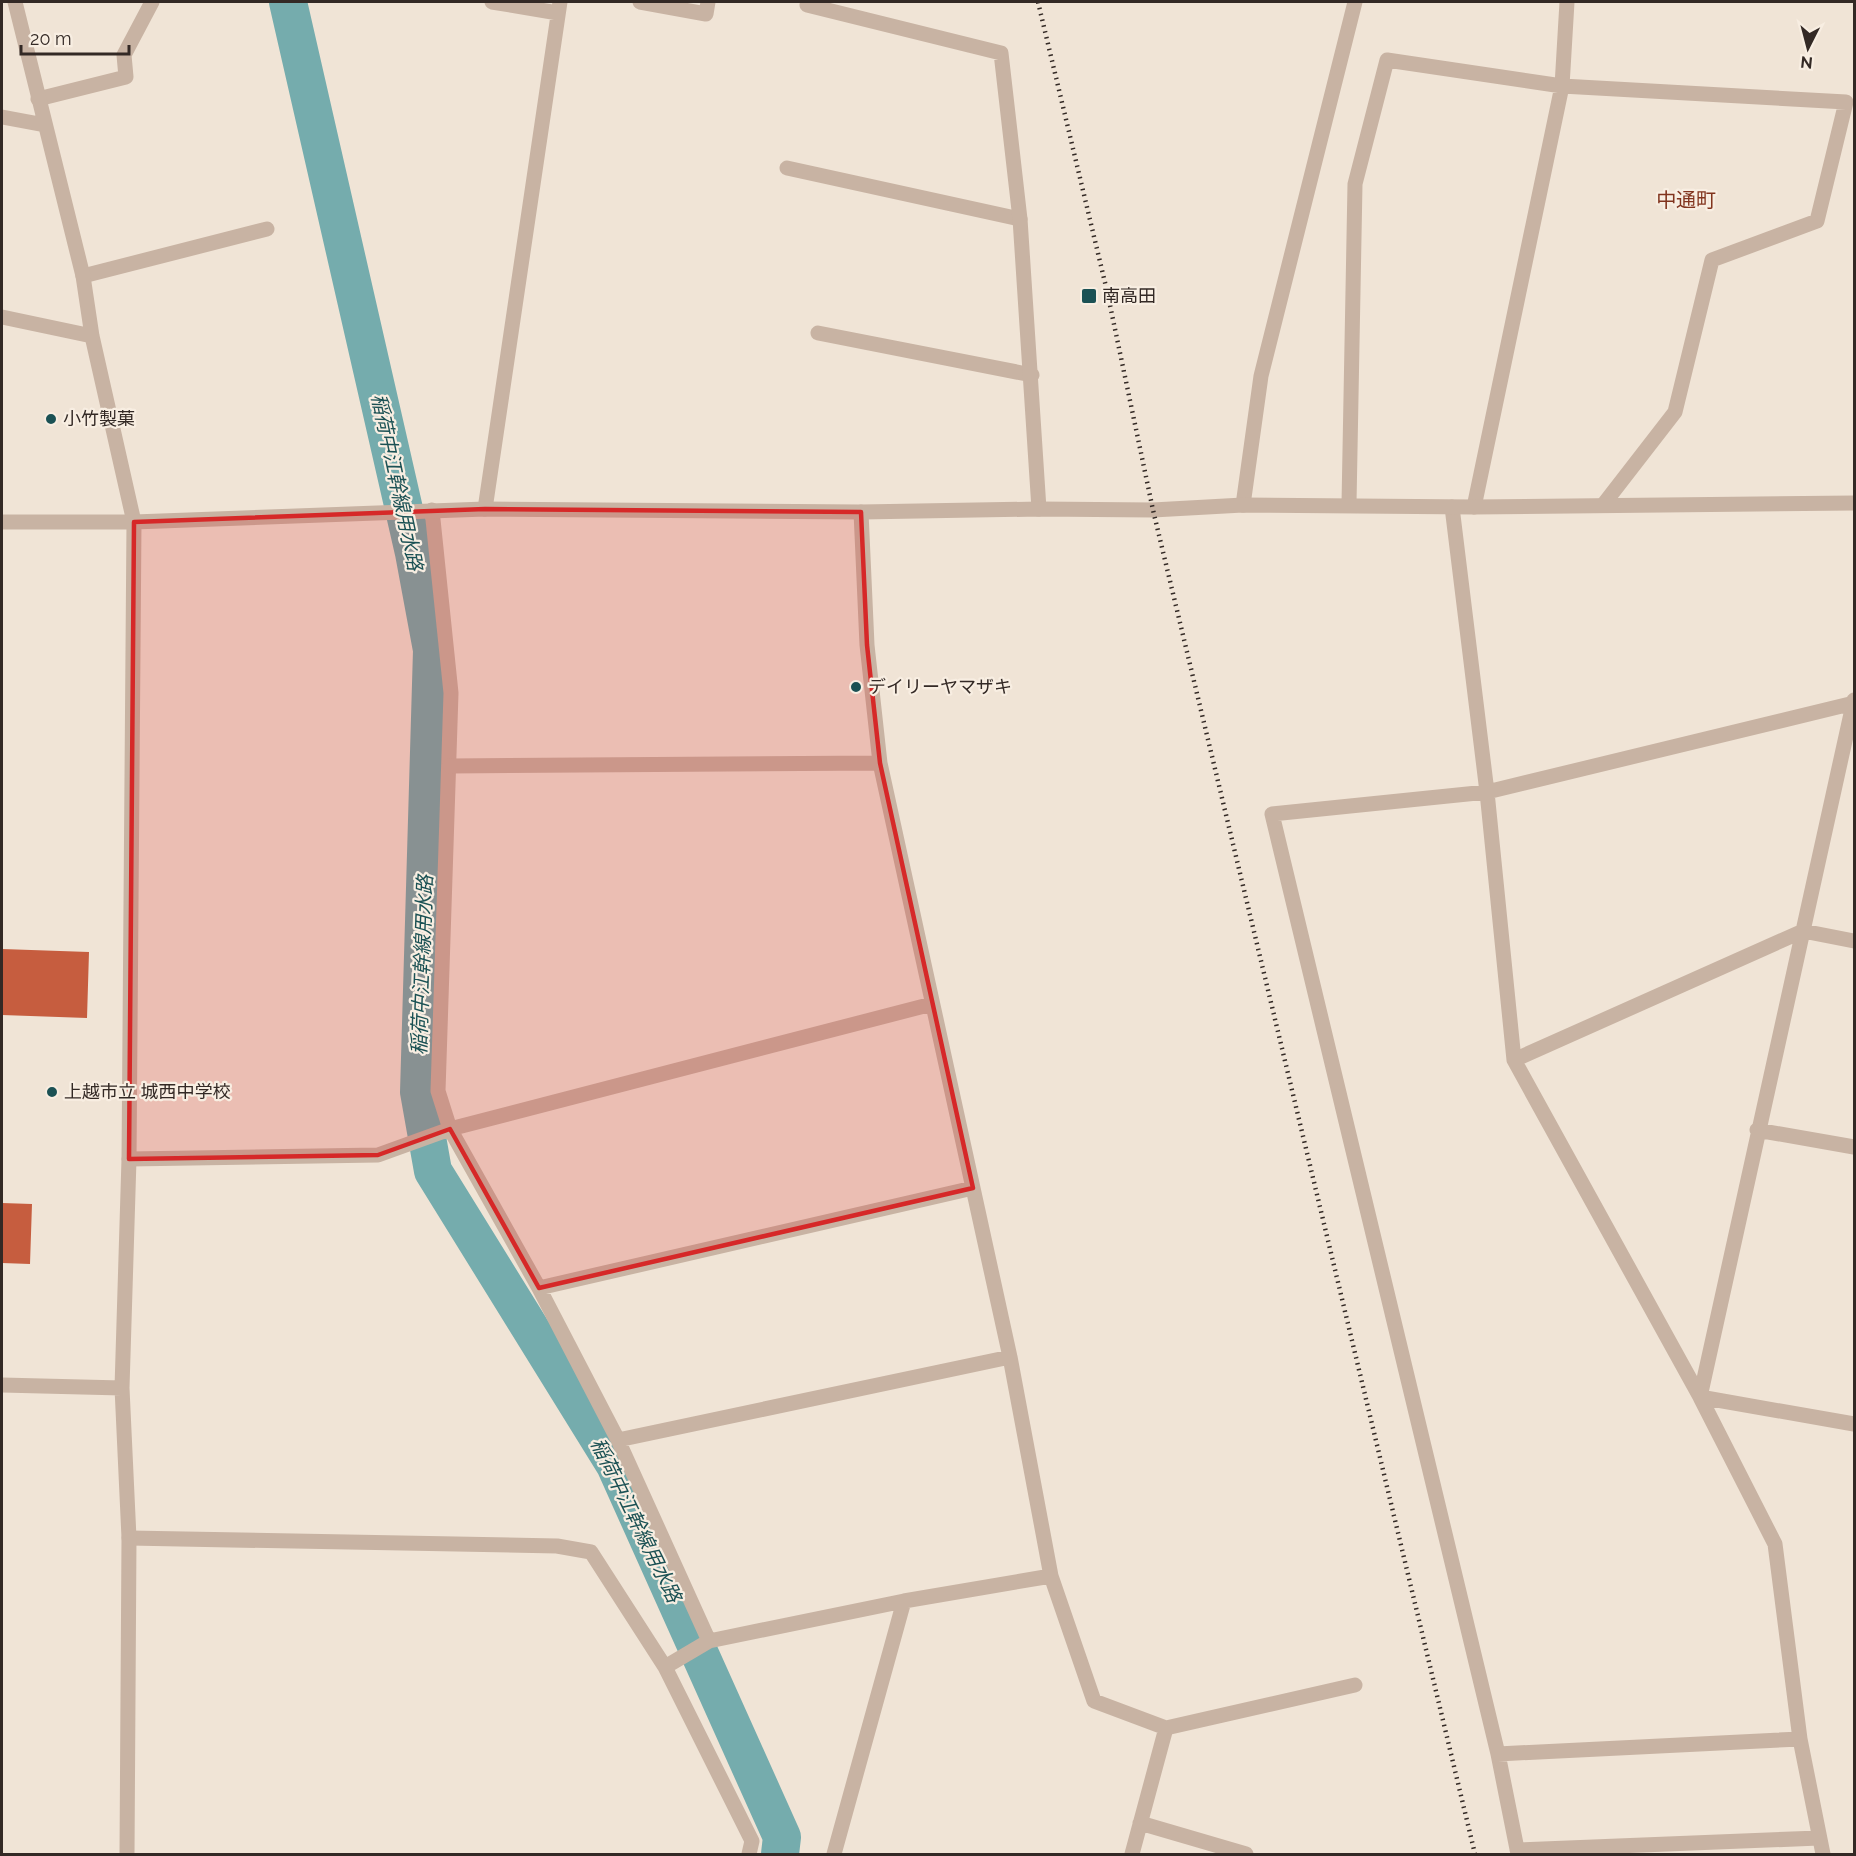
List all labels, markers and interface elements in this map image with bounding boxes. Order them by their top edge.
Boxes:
scale bar [21,18,129,56]
north arrow [1778,18,1838,78]
text: 20 m [30,28,72,49]
text: N [1799,52,1814,73]
district label: 中通町 [1656,188,1716,212]
place label: 南高田 [1102,285,1156,306]
marker: 南高田 [1080,287,1098,305]
water label: 稲荷中江幹線用水路 [367,391,428,574]
place label: 小竹製菓 [63,408,135,429]
marker: 小竹製菓 [44,412,58,426]
place label: デイリーヤマザキ [868,676,1012,697]
marker: デイリーヤマザキ [849,680,863,694]
water label: 稲荷中江幹線用水路 [407,873,437,1055]
place label: 上越市立 城西中学校 [64,1081,231,1102]
marker: 上越市立 城西中学校 [45,1085,59,1099]
water label: 稲荷中江幹線用水路 [586,1434,687,1608]

